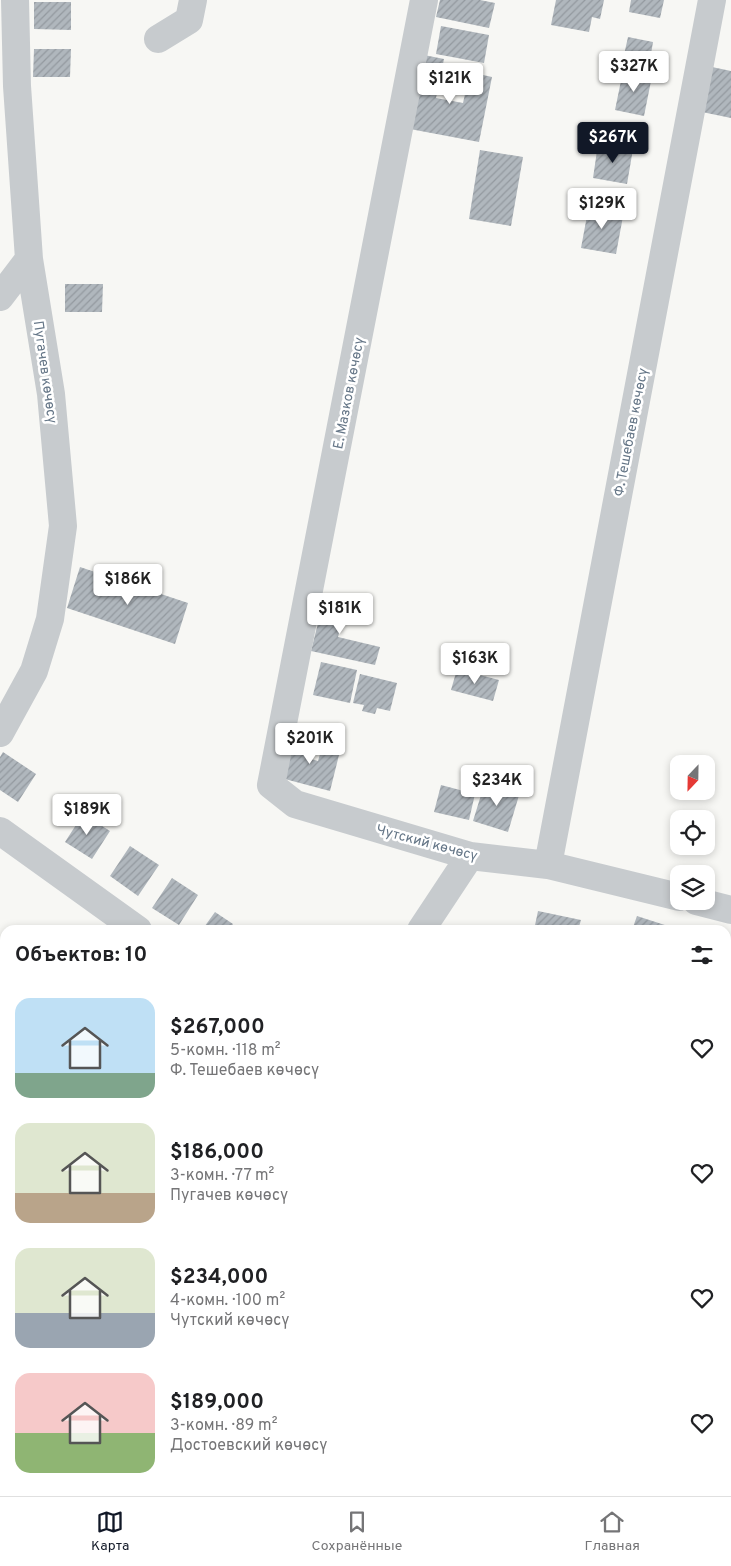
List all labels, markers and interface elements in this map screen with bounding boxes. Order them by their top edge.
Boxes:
pin: $327K [599,51,669,93]
text: $327K [610,57,658,77]
pin: $121K [415,62,485,105]
text: $121K [428,69,472,89]
pin: $267K [578,121,648,164]
text: $267K [588,128,638,148]
pin: $129K [567,188,637,230]
text: $129K [579,194,626,214]
street label: Пугачев көчөсү [29,320,60,425]
street label: Е. Мазков көчөсү [330,336,369,451]
street label: Ф. Тешебаев көчөсү [611,367,652,498]
pin: $186K [93,564,163,606]
text: $186K [104,570,152,590]
pin: $181K [305,592,375,635]
text: $181K [318,599,362,619]
pin: $163K [440,642,510,685]
text: $163K [452,649,498,669]
pin: $201K [275,722,345,765]
text: $201K [286,729,334,749]
north arrow [670,755,715,800]
map controls [670,755,715,910]
pin: $234K [462,764,532,807]
text: $234K [472,771,522,791]
pin: $189K [52,794,122,836]
text: $189K [63,800,111,820]
button: locate [670,810,715,855]
street label: Чутский көчөсү [374,822,479,865]
button: layers [670,865,715,910]
icon: filters [688,941,716,969]
text: Объектов: 10 [15,942,147,969]
text: $267,000 [170,1014,265,1041]
icon: home [55,1018,115,1078]
icon: heart [688,1034,716,1062]
text: 5-комн. · 118 m² [170,1041,281,1061]
text: Ф. Тешебаев көчөсү [170,1061,319,1081]
text: $186,000 [170,1139,264,1166]
icon: home [55,1143,115,1203]
icon: heart [688,1159,716,1187]
text: 3-комн. · 77 m² [170,1166,274,1186]
text: Пугачев көчөсү [170,1186,288,1206]
text: $234,000 [170,1264,268,1291]
icon: home [55,1268,115,1328]
icon: heart [688,1284,716,1312]
text: 4-комн. · 100 m² [170,1291,285,1311]
text: Чутский көчөсү [170,1311,289,1331]
text: $189,000 [170,1389,264,1416]
icon: home [55,1393,115,1453]
icon: heart [688,1409,716,1437]
text: 3-комн. · 89 m² [170,1416,277,1436]
text: Достоевский көчөсү [170,1436,327,1456]
tab: Карта [91,1508,129,1555]
tab: Сохранённые [312,1508,402,1555]
tab: Главная [584,1508,640,1555]

